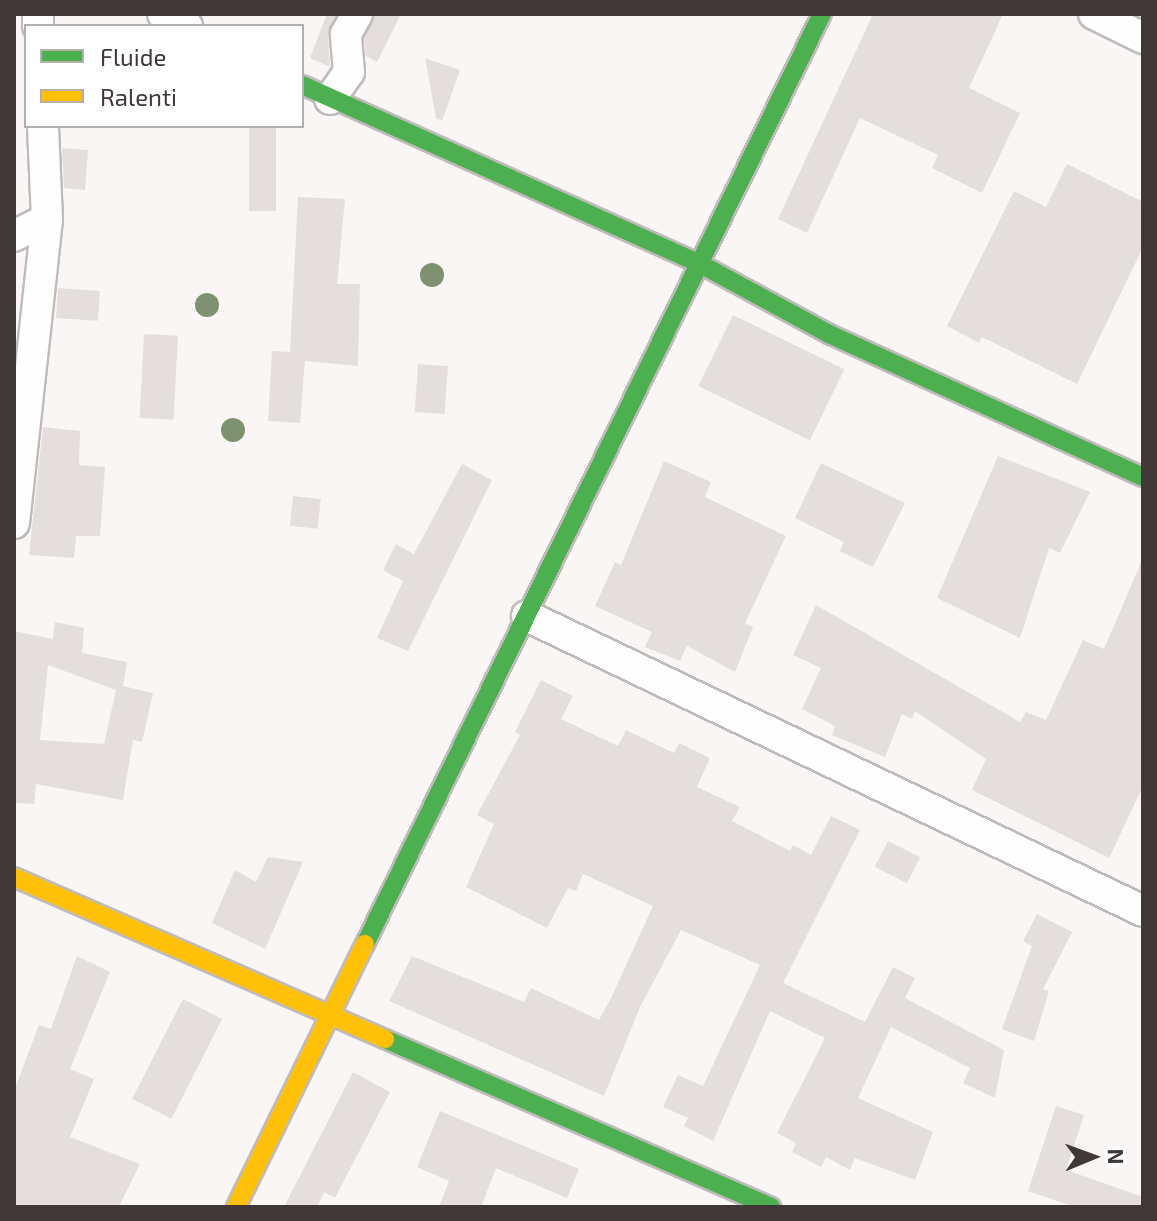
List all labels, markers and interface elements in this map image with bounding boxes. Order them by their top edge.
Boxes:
legend [24,24,304,128]
text: Fluide [100,42,166,71]
text: Ralenti [100,82,177,111]
north arrow [1053,1117,1133,1197]
text: N [1104,1148,1130,1165]

